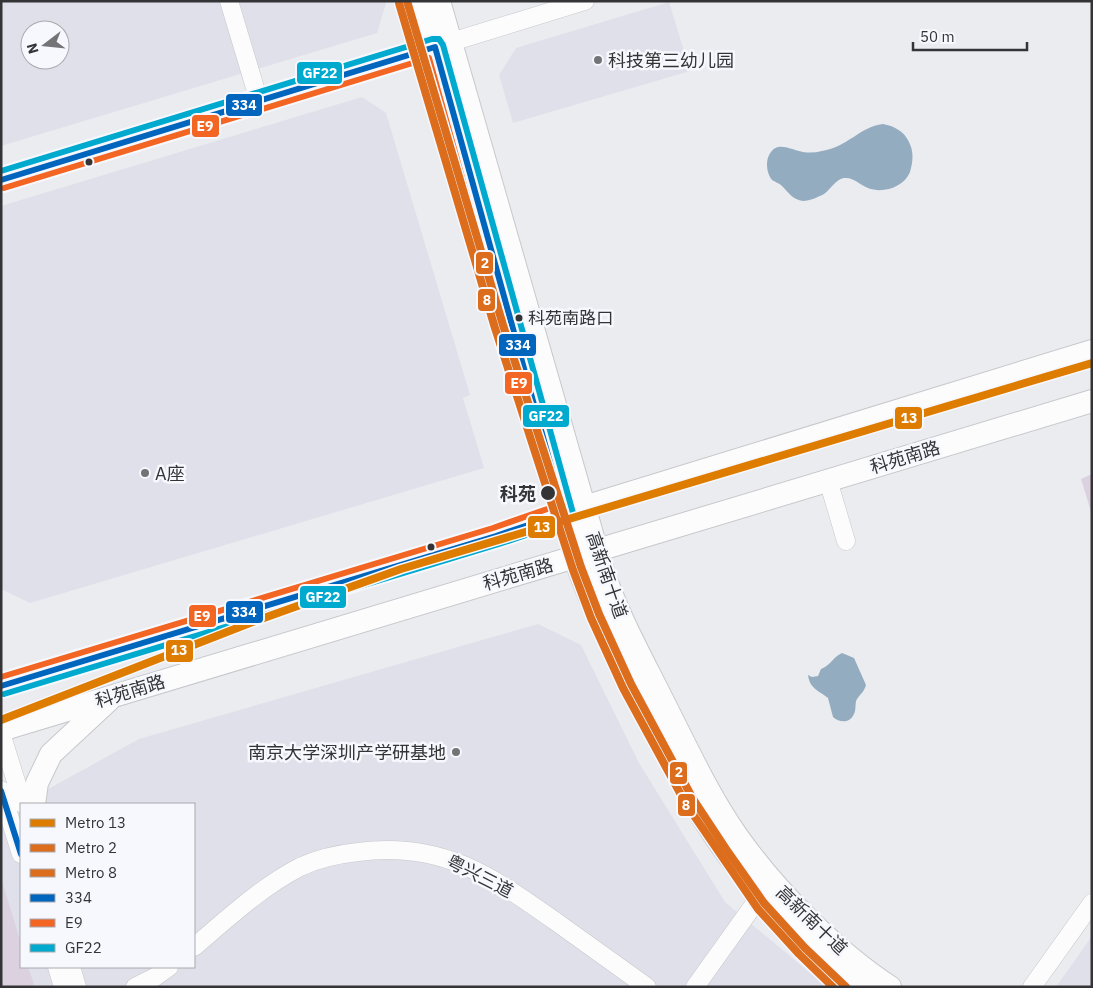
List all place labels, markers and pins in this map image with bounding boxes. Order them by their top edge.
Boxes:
place label: 科技第三幼儿园 [608,49,734,72]
marker: 科技第三幼儿园 [592,54,604,66]
unlabelled marker [84,157,94,167]
place label: 科苑南路口 [528,307,613,329]
marker: 科苑南路口 [514,313,524,323]
place label: A座 [155,462,185,485]
marker: A座 [139,467,151,479]
place label: 科苑 [500,482,536,505]
marker: 科苑 [539,484,557,502]
unlabelled marker [426,542,436,552]
place label: 南京大学深圳产学研基地 [248,741,446,764]
marker: 南京大学深圳产学研基地 [450,746,462,758]

